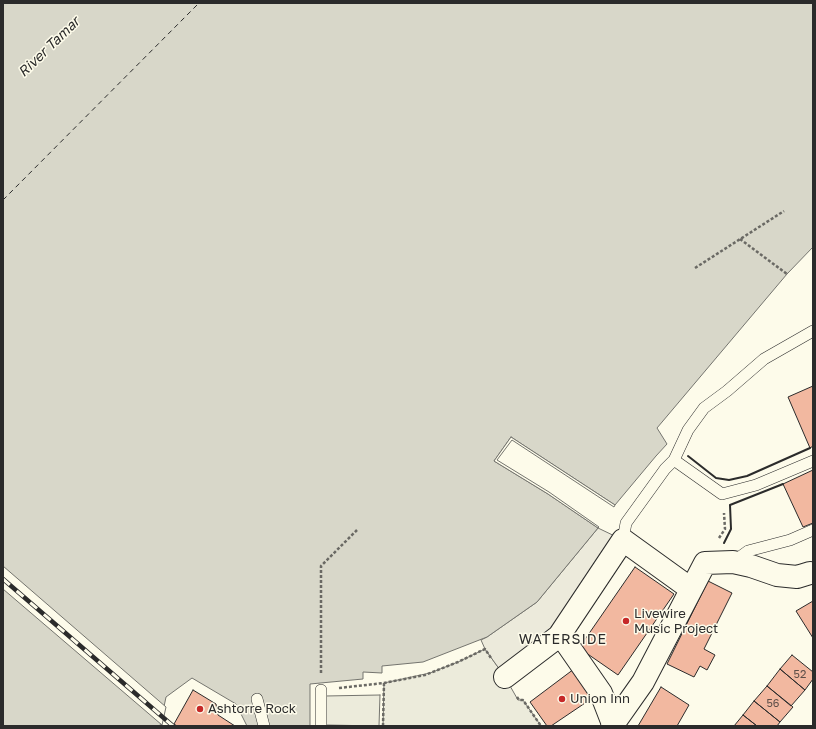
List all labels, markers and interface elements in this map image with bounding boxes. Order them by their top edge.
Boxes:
water label: River Tamar [15,14,83,80]
place label: Livewire Music Project [634,606,718,637]
marker: Livewire Music Project [621,616,631,626]
district label: WATERSIDE [519,632,607,648]
house number: 52 [794,668,806,682]
place label: Union Inn [570,691,630,707]
marker: Union Inn [557,694,567,704]
house number: 56 [766,697,780,711]
place label: Ashtorre Rock [208,701,296,717]
marker: Ashtorre Rock [195,704,205,714]

